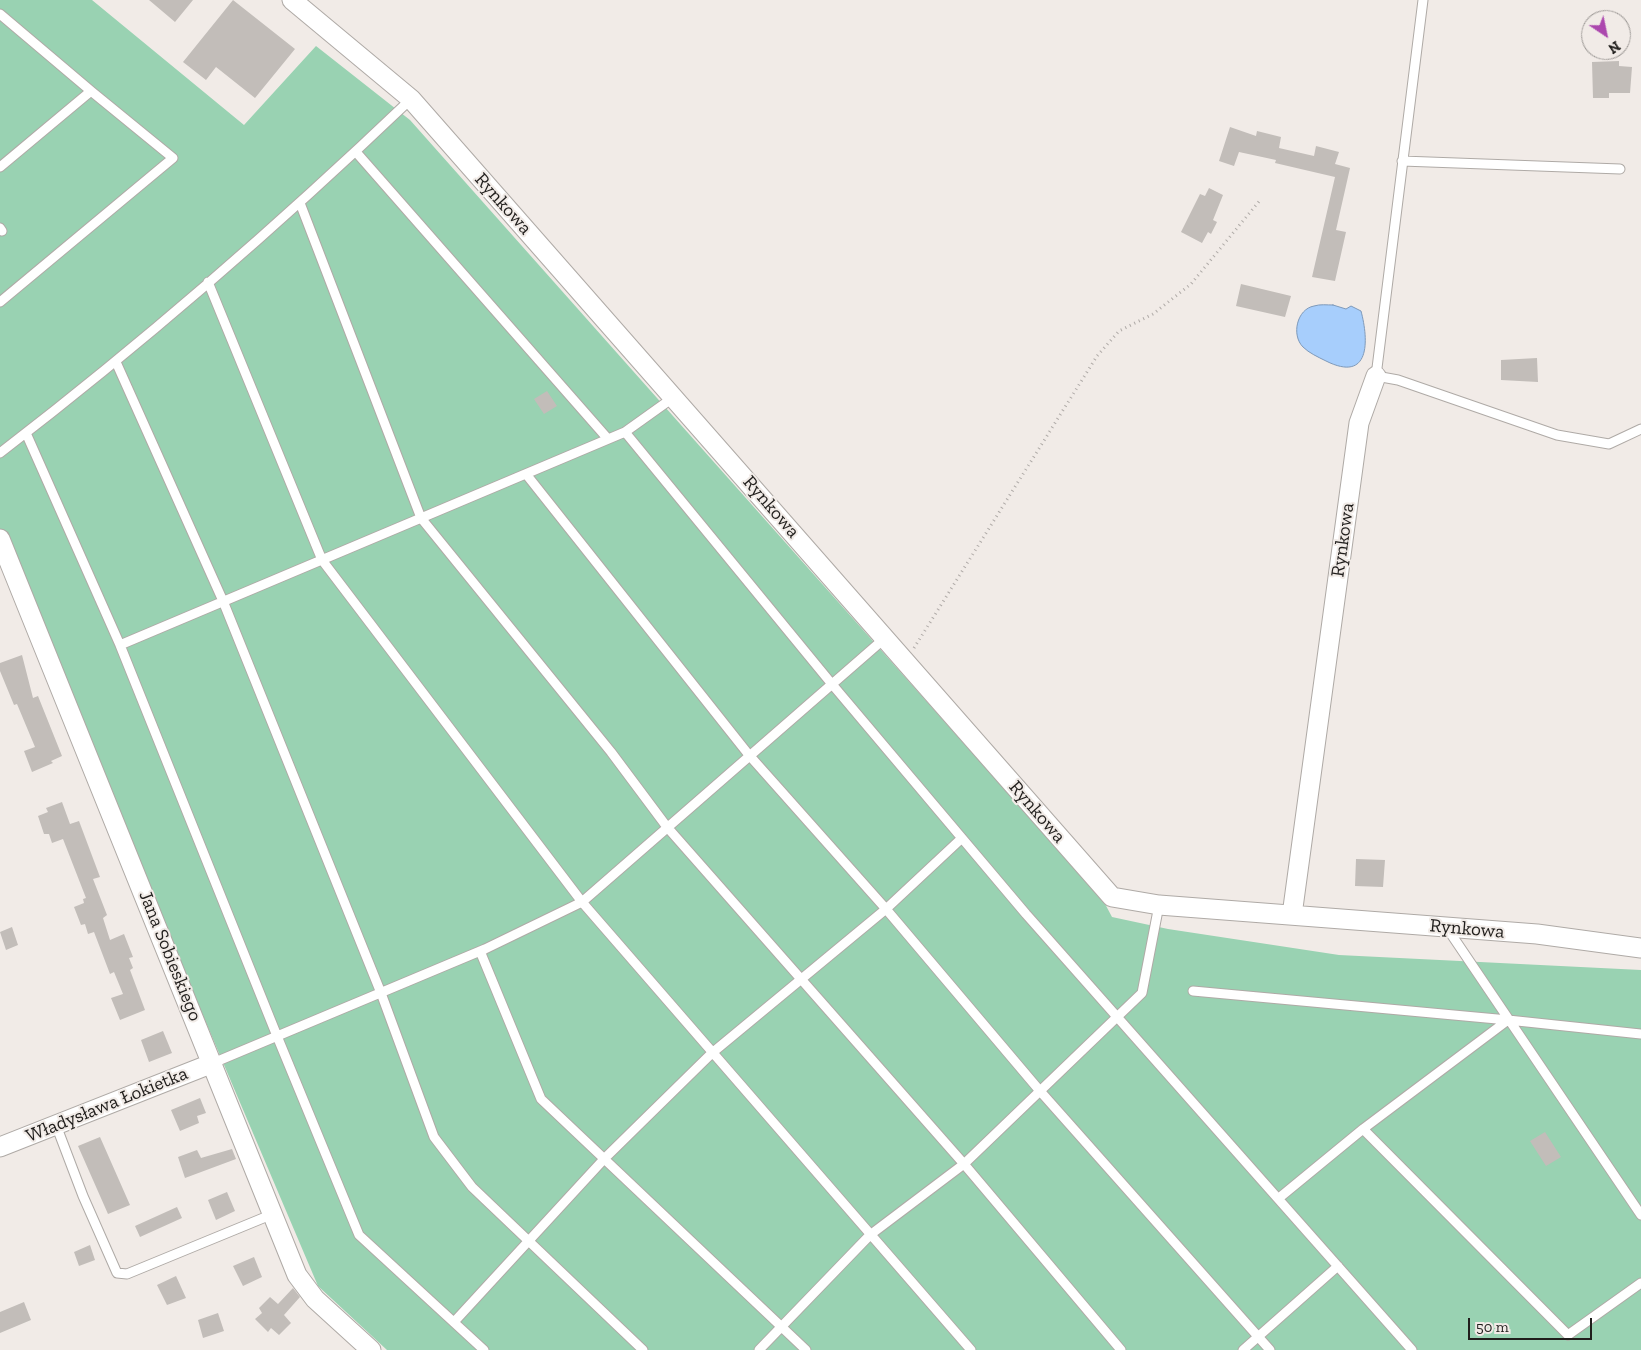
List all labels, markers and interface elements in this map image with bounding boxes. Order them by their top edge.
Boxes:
north arrow [1581,10,1631,60]
text: N [1605,37,1623,57]
street label: Rynkowa [469,169,537,239]
street label: Rynkowa [738,471,804,543]
street label: Rynkowa [1326,501,1360,579]
street label: Rynkowa [1004,776,1070,848]
street label: Jana Sobieskiego [133,887,207,1025]
street label: Rynkowa [1429,914,1505,944]
street label: Władysława Łokietka [23,1062,191,1148]
scale bar [1471,1308,1595,1340]
text: 50 m [1476,1318,1509,1336]

